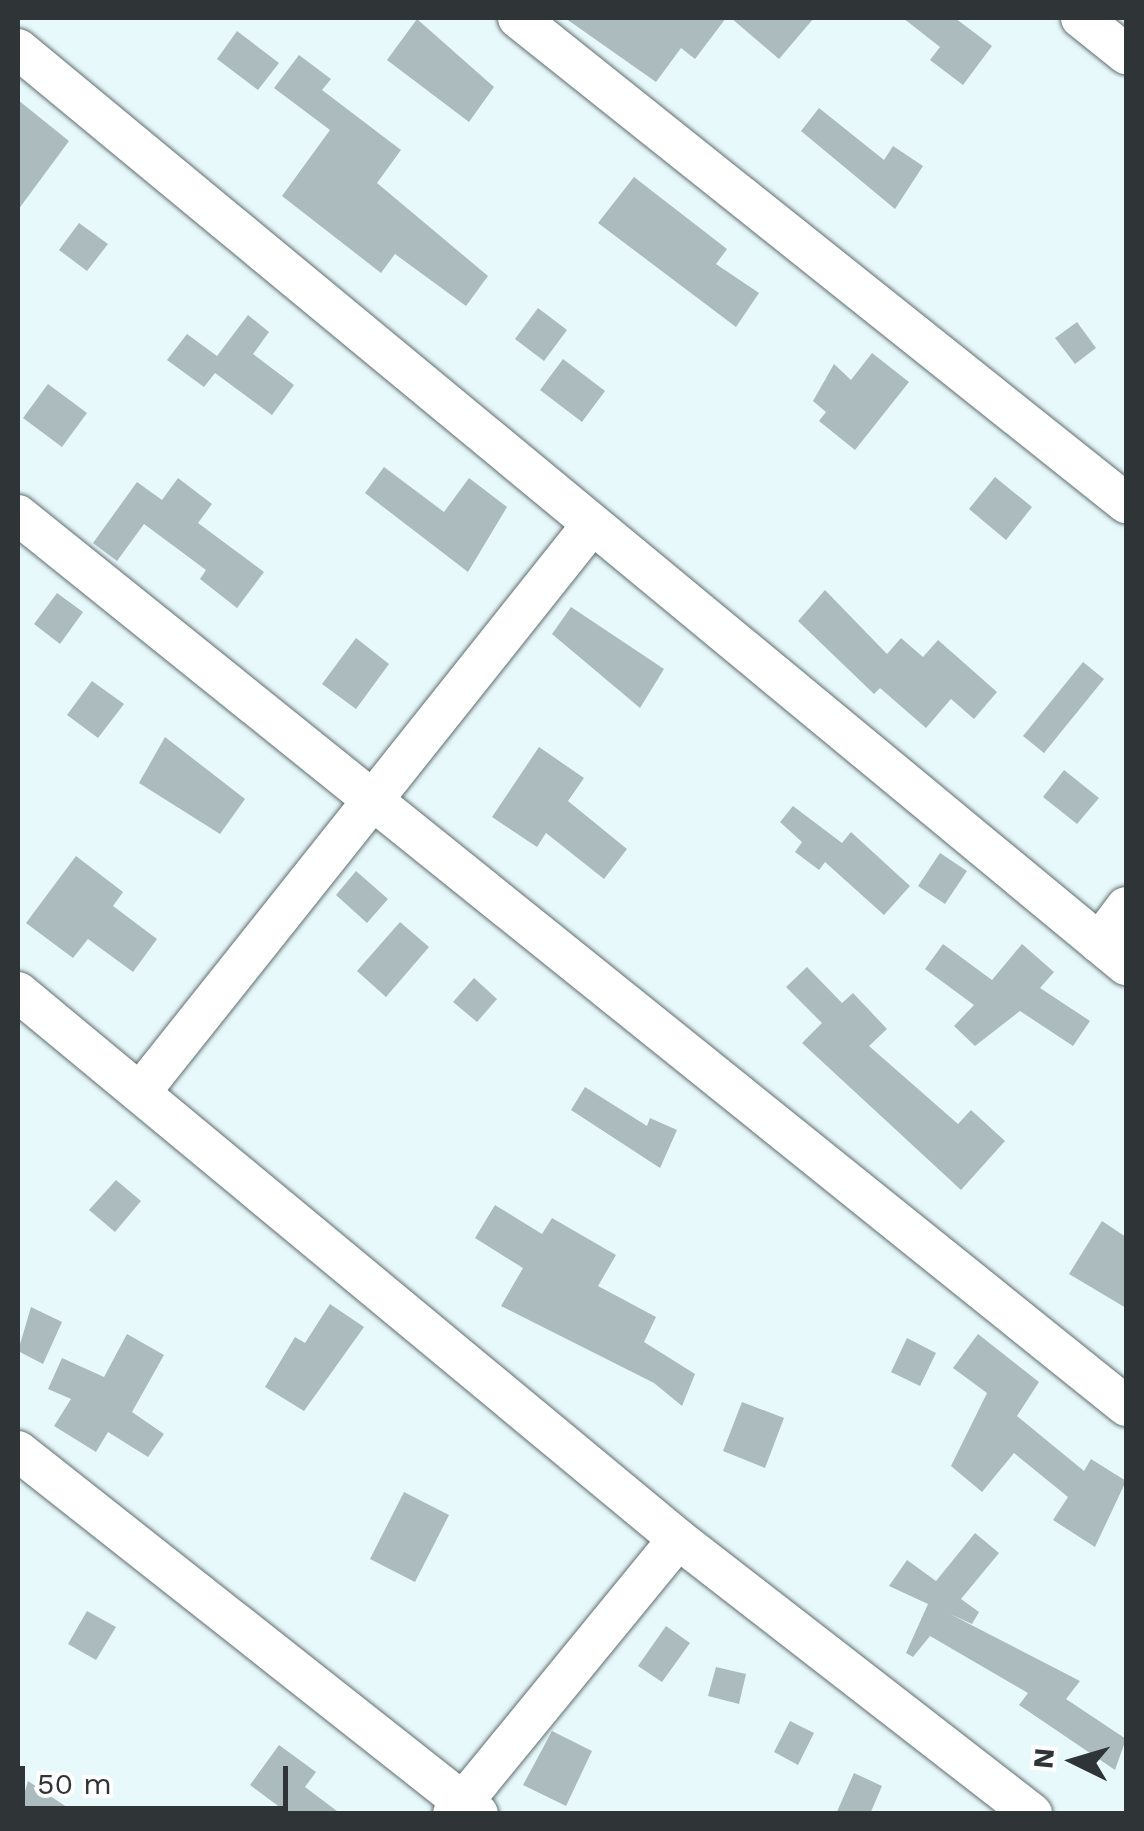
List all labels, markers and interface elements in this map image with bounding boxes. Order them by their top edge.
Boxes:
north arrow [1024,1711,1124,1811]
scale bar [25,1746,292,1808]
text: N [1026,1747,1061,1770]
text: 50 m [37,1766,112,1801]

